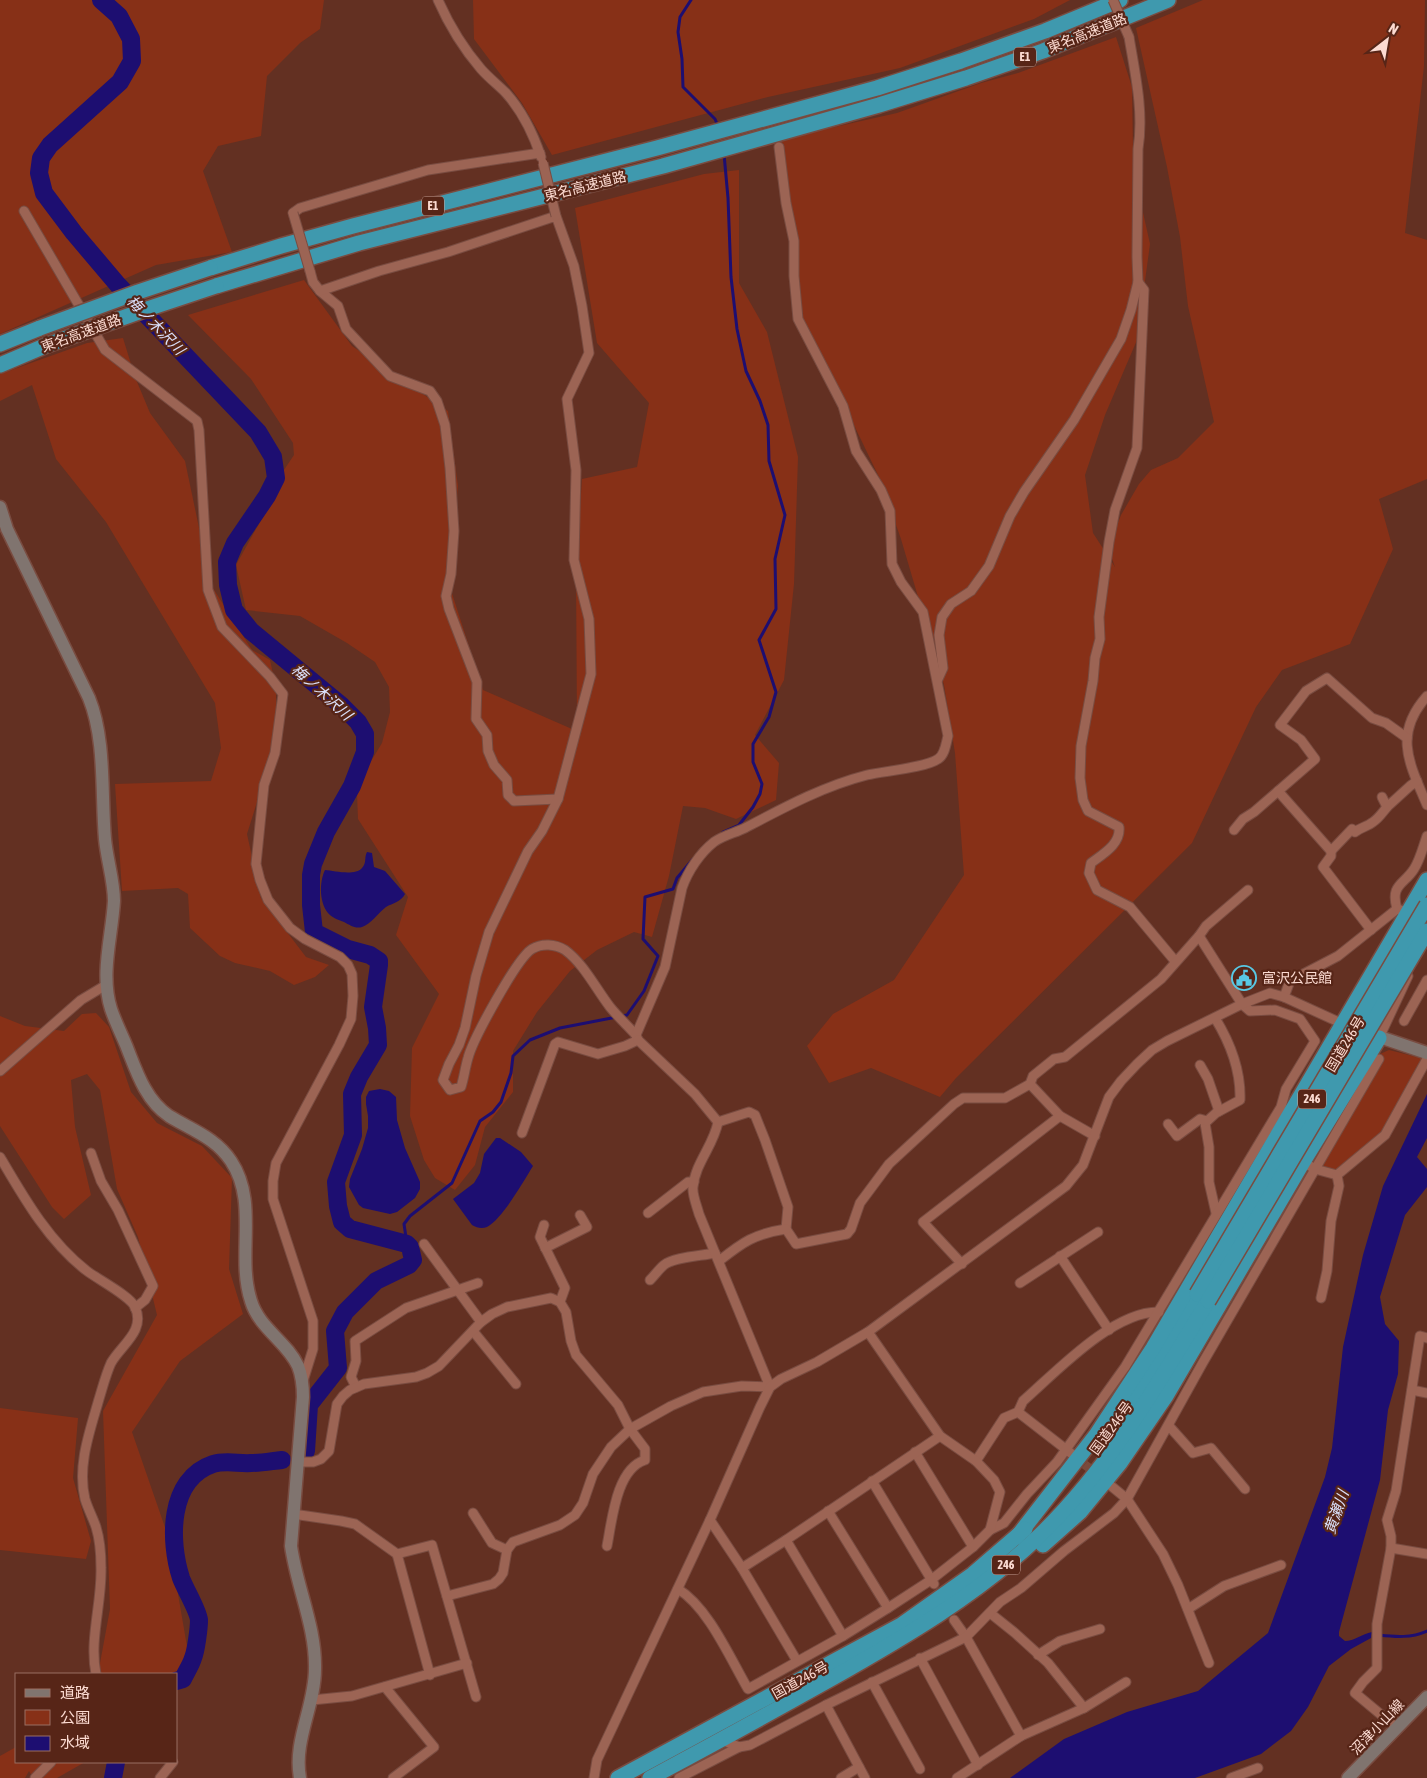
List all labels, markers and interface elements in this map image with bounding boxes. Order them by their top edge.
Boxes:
street label: 東名高速道路 [1045,10,1129,56]
north arrow [1362,15,1412,65]
text: N [1386,20,1401,38]
road number: E1 [1014,48,1036,66]
street label: 東名高速道路 [542,168,628,204]
road number: E1 [422,197,444,216]
water label: 梅ノ木沢川 [124,292,190,359]
street label: 東名高速道路 [39,311,123,355]
water label: 梅ノ木沢川 [288,661,357,725]
public building icon: 富沢公民館 [1231,965,1257,991]
place label: 富沢公民館 [1262,970,1332,986]
street label: 国道246号 [1322,1013,1368,1075]
road number: 246 [1298,1090,1326,1108]
street label: 国道246号 [1086,1398,1136,1458]
water label: 黄瀬川 [1321,1486,1352,1536]
road number: 246 [992,1556,1020,1574]
street label: 国道246号 [769,1658,831,1702]
legend [15,1673,178,1763]
text: 道路 [60,1684,90,1701]
street label: 沼津小山線 [1347,1696,1407,1758]
text: 公園 [60,1709,90,1726]
text: 水域 [60,1734,90,1751]

